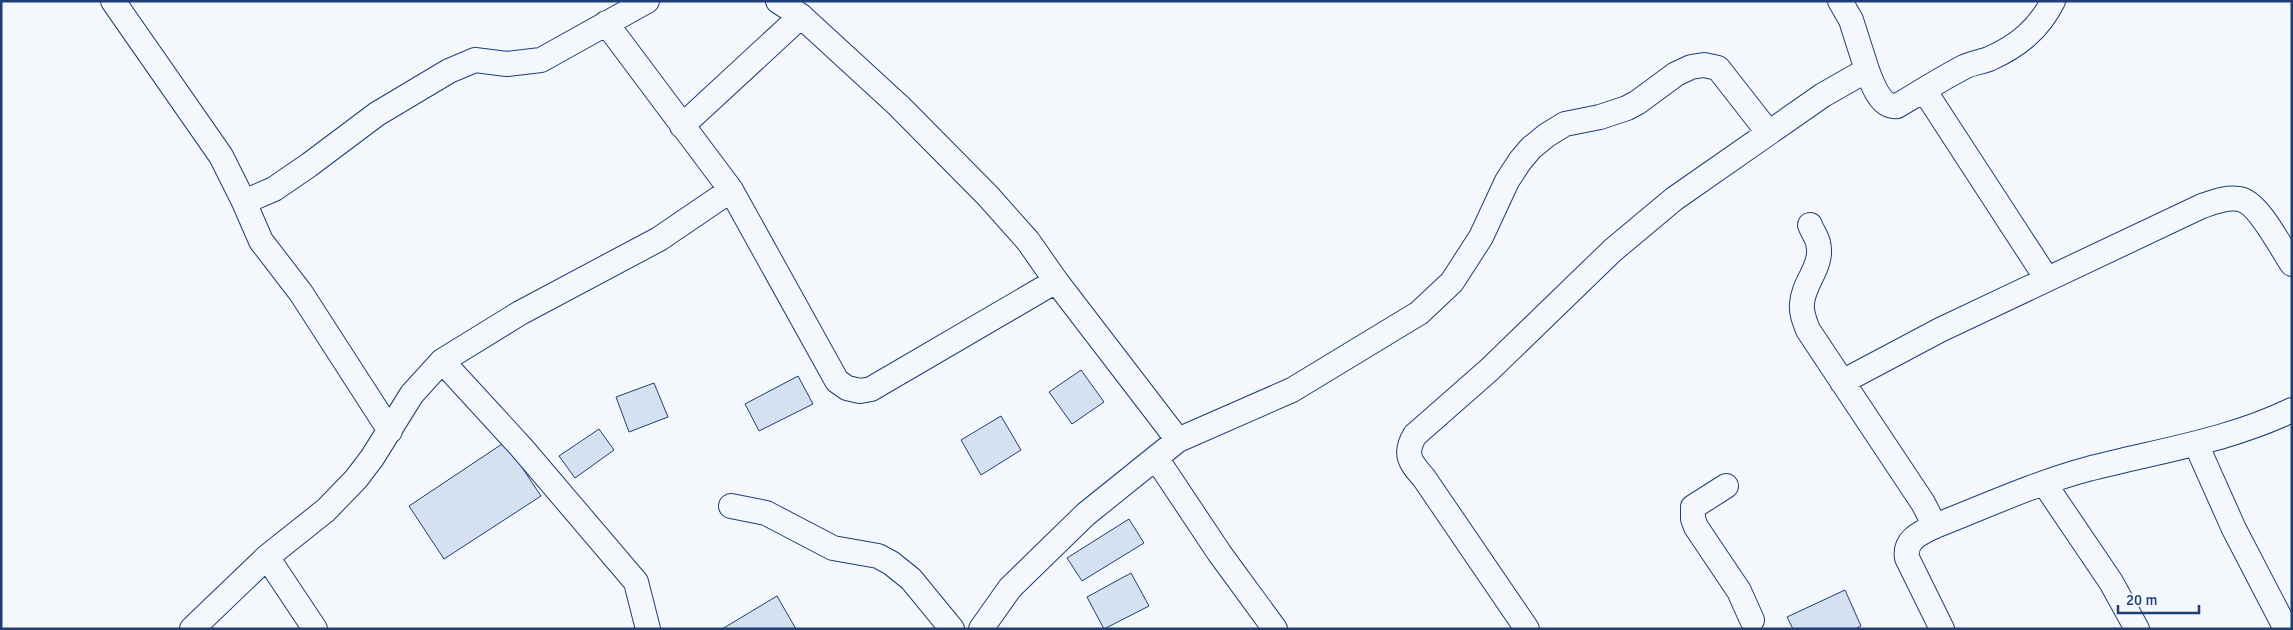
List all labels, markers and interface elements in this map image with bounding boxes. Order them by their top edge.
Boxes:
scale bar [2118,582,2199,614]
text: 20 m [2126,591,2157,609]

